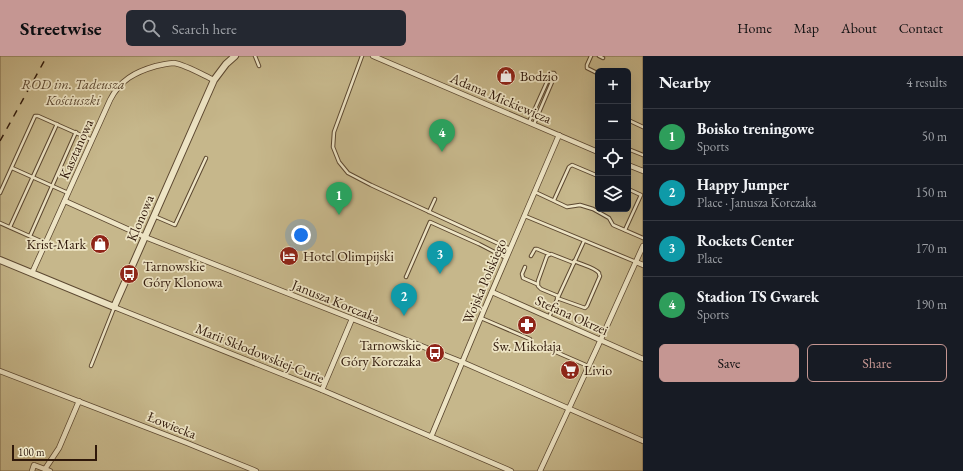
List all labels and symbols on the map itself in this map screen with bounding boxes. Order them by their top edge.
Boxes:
shop icon: Bodzio [495,65,517,87]
place label: Bodzio [520,67,558,85]
street label: Adama Mickiewicza [447,68,555,128]
park label: ROD im. Tadeusza Kościuszki [21,75,125,109]
street label: Kasztanowa [55,116,97,182]
pin: 4 [429,119,455,152]
pin: 1 [326,182,352,215]
street label: Klonowa [122,192,158,244]
your location [291,225,311,245]
shop icon: Krist-Mark [89,233,111,255]
place label: Krist-Mark [26,235,86,253]
street label: Wojska Polskiego [458,235,510,326]
pin: 3 [427,241,453,274]
hotel icon: Hotel Olimpijski [278,245,300,267]
place label: Hotel Olimpijski [303,247,395,265]
place label: Tarnowskie Góry Klonowa [143,257,223,291]
bus stop icon: Tarnowskie Góry Klonowa [118,263,140,285]
street label: Janusza Korczaka [289,275,383,327]
pin: 2 [391,283,417,316]
street label: Stefana Okrzei [533,291,612,339]
pharmacy icon: Św. Mikołaja [516,314,538,336]
street label: Marii Skłodowskiej-Curie [193,319,328,387]
place label: Tarnowskie Góry Korczaka [341,336,422,370]
place label: Św. Mikołaja [493,337,562,355]
bus stop icon: Tarnowskie Góry Korczaka [424,342,446,364]
supermarket icon: Livio [559,359,581,381]
place label: Livio [584,361,612,379]
street label: Łowiecka [145,407,199,443]
scale bar [12,443,97,462]

